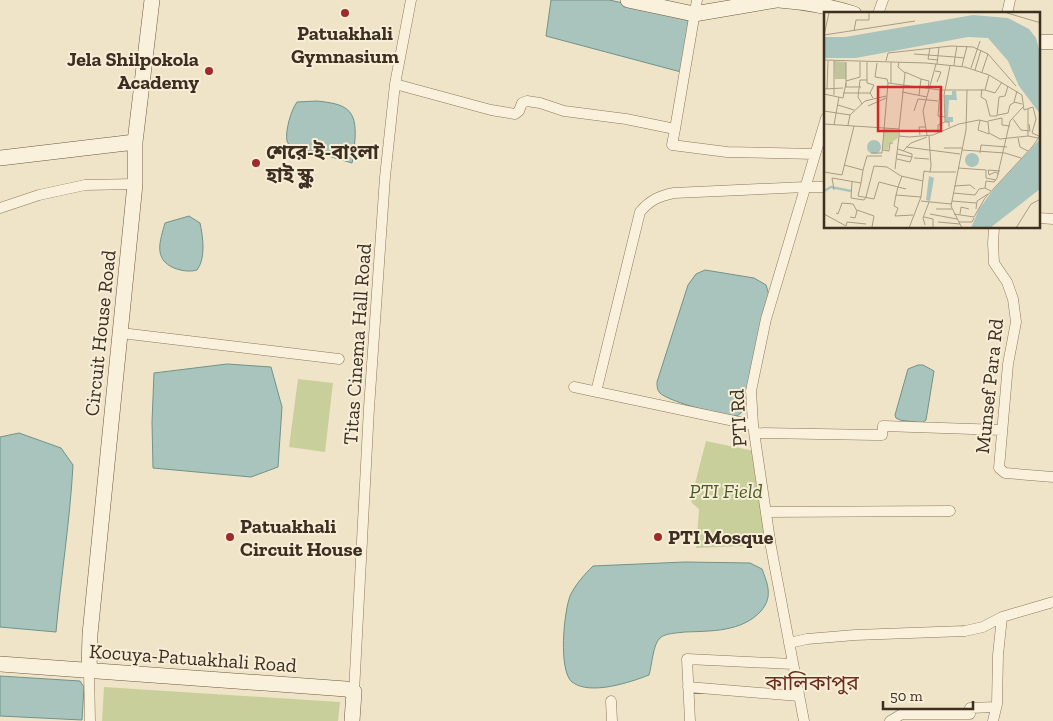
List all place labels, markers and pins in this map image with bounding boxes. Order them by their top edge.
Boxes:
marker: Patuakhali Gymnasium [339,7,351,19]
place label: Patuakhali Gymnasium [291,21,400,68]
place label: Jela Shilpokola Academy [67,47,199,94]
marker: Jela Shilpokola Academy [203,65,215,77]
place label: শেরে-ই-বাংলা হাই স্কুল [265,140,379,189]
marker: শেরে-ই-বাংলা হাই স্কুল [250,157,262,169]
place label: Patuakhali Circuit House [240,514,363,561]
place label: PTI Mosque [668,525,774,549]
marker: Patuakhali Circuit House [224,531,236,543]
marker: PTI Mosque [652,531,664,543]

